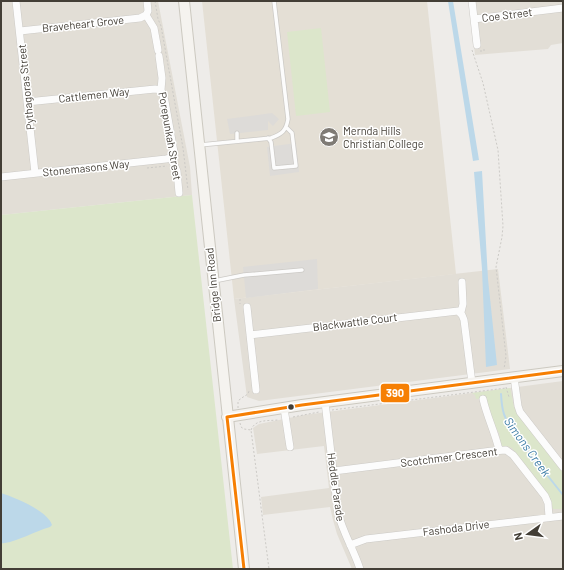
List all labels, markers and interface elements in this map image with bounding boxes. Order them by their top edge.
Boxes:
street label: Coe Street [481,5,533,24]
street label: Braveheart Grove [41,13,125,34]
street label: Pythagoras Street [15,44,36,131]
street label: Cattlemen Way [58,84,130,105]
street label: Porepunkah Street [156,91,185,181]
place label: Mernda Hills Christian College [343,124,424,150]
school or university icon: Mernda Hills Christian College [318,126,340,148]
street label: Stonemasons Way [42,156,130,179]
street label: Bridge Inn Road [202,247,223,323]
street label: Blackwattle Court [312,310,398,333]
line badge: 390 [380,383,410,403]
text: 390 [386,386,404,399]
unlabelled marker [286,402,296,412]
water label: Simons Creek [502,414,554,479]
street label: Scotchmer Crescent [400,444,498,469]
street label: Heddle Parade [325,452,348,522]
north arrow [508,514,548,554]
street label: Fashoda Drive [422,517,490,538]
text: N [511,531,525,542]

